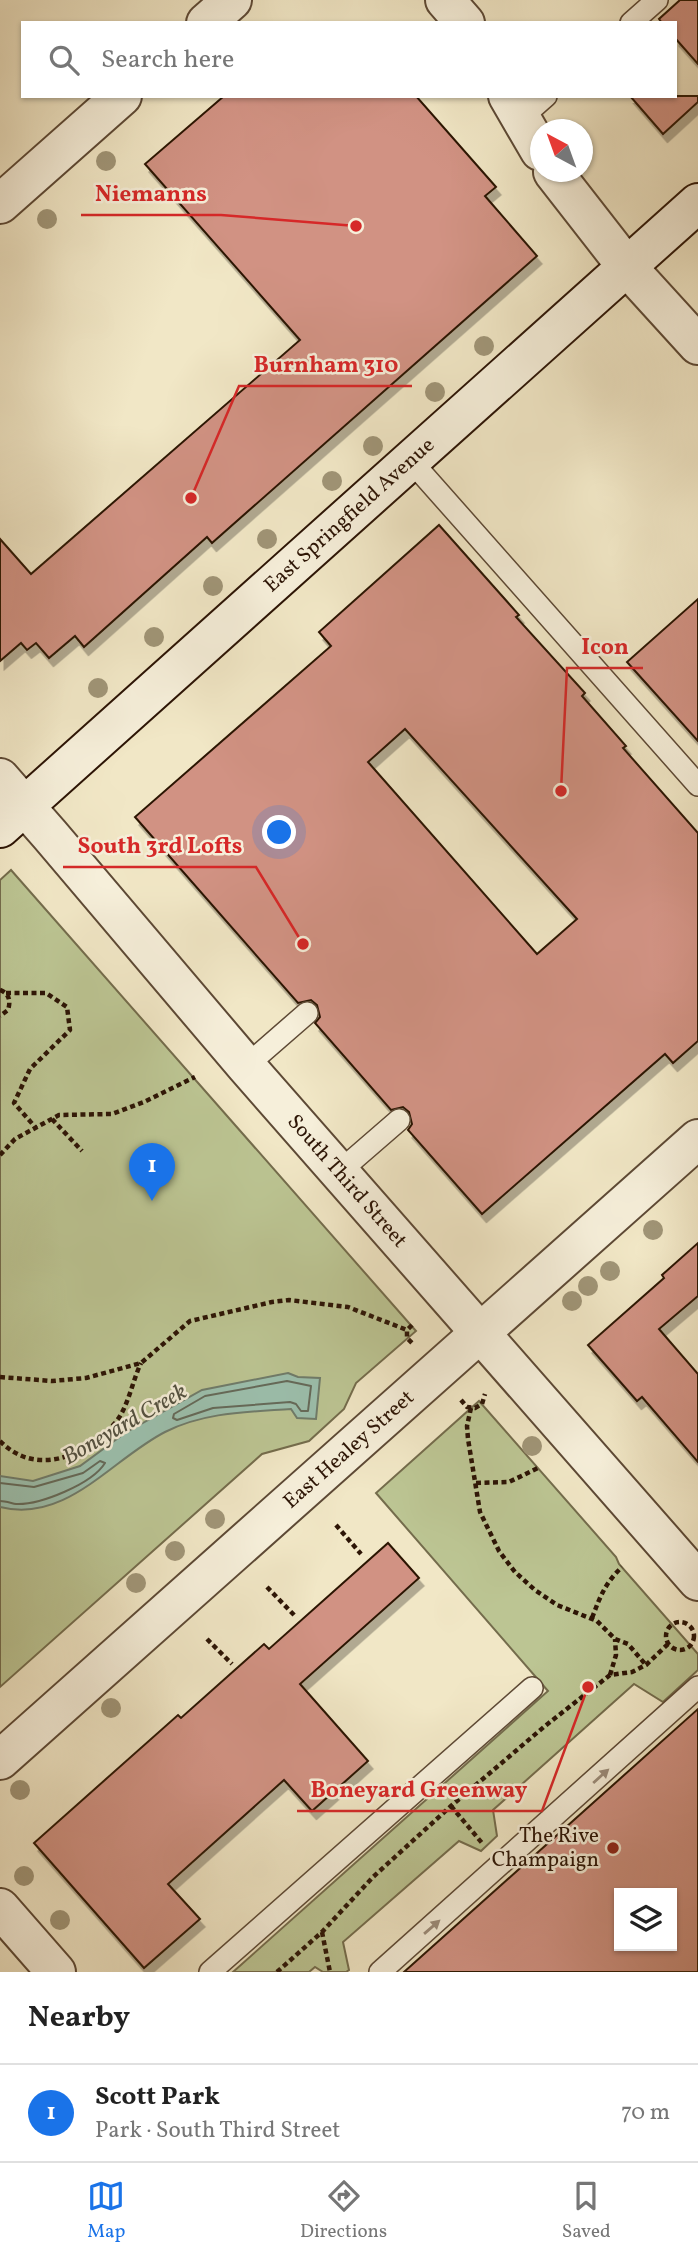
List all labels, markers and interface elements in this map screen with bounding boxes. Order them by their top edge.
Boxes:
search box [21,21,677,98]
icon: search [45,41,83,79]
text: Search here [101,42,234,78]
north arrow [530,119,593,182]
callout: Niemanns [81,171,221,215]
text: Niemanns [95,179,207,211]
callout: Burnham 310 [239,342,412,386]
text: Burnham 310 [253,350,399,382]
street label: East Springfield Avenue [258,431,441,599]
callout: Icon [567,624,643,668]
text: Icon [581,632,629,664]
your location [262,815,296,849]
callout: South 3rd Lofts [63,823,256,867]
text: South 3rd Lofts [78,831,242,863]
street label: South Third Street [280,1108,414,1254]
pin: 1 [129,1143,175,1201]
water label: Boneyard Creek [57,1376,193,1474]
street label: East Healey Street [277,1384,421,1516]
callout: Boneyard Greenway [297,1767,542,1811]
one-way arrow [592,1768,610,1784]
text: Boneyard Greenway [310,1775,528,1807]
place label: The Rive Champaign [492,1822,599,1875]
marker: The Rive Champaign [605,1840,621,1856]
map controls [614,1888,677,1951]
button: layers [614,1888,677,1951]
one-way arrow [423,1920,440,1935]
text: Nearby [28,1997,130,2039]
text: Scott Park [95,2079,220,2115]
text: 1 [46,2097,56,2129]
text: 70 m [621,2097,670,2129]
text: Park · South Third Street [95,2115,340,2147]
tab: Map [87,2177,125,2245]
tab: Directions [300,2177,387,2245]
tab: Saved [562,2177,611,2245]

